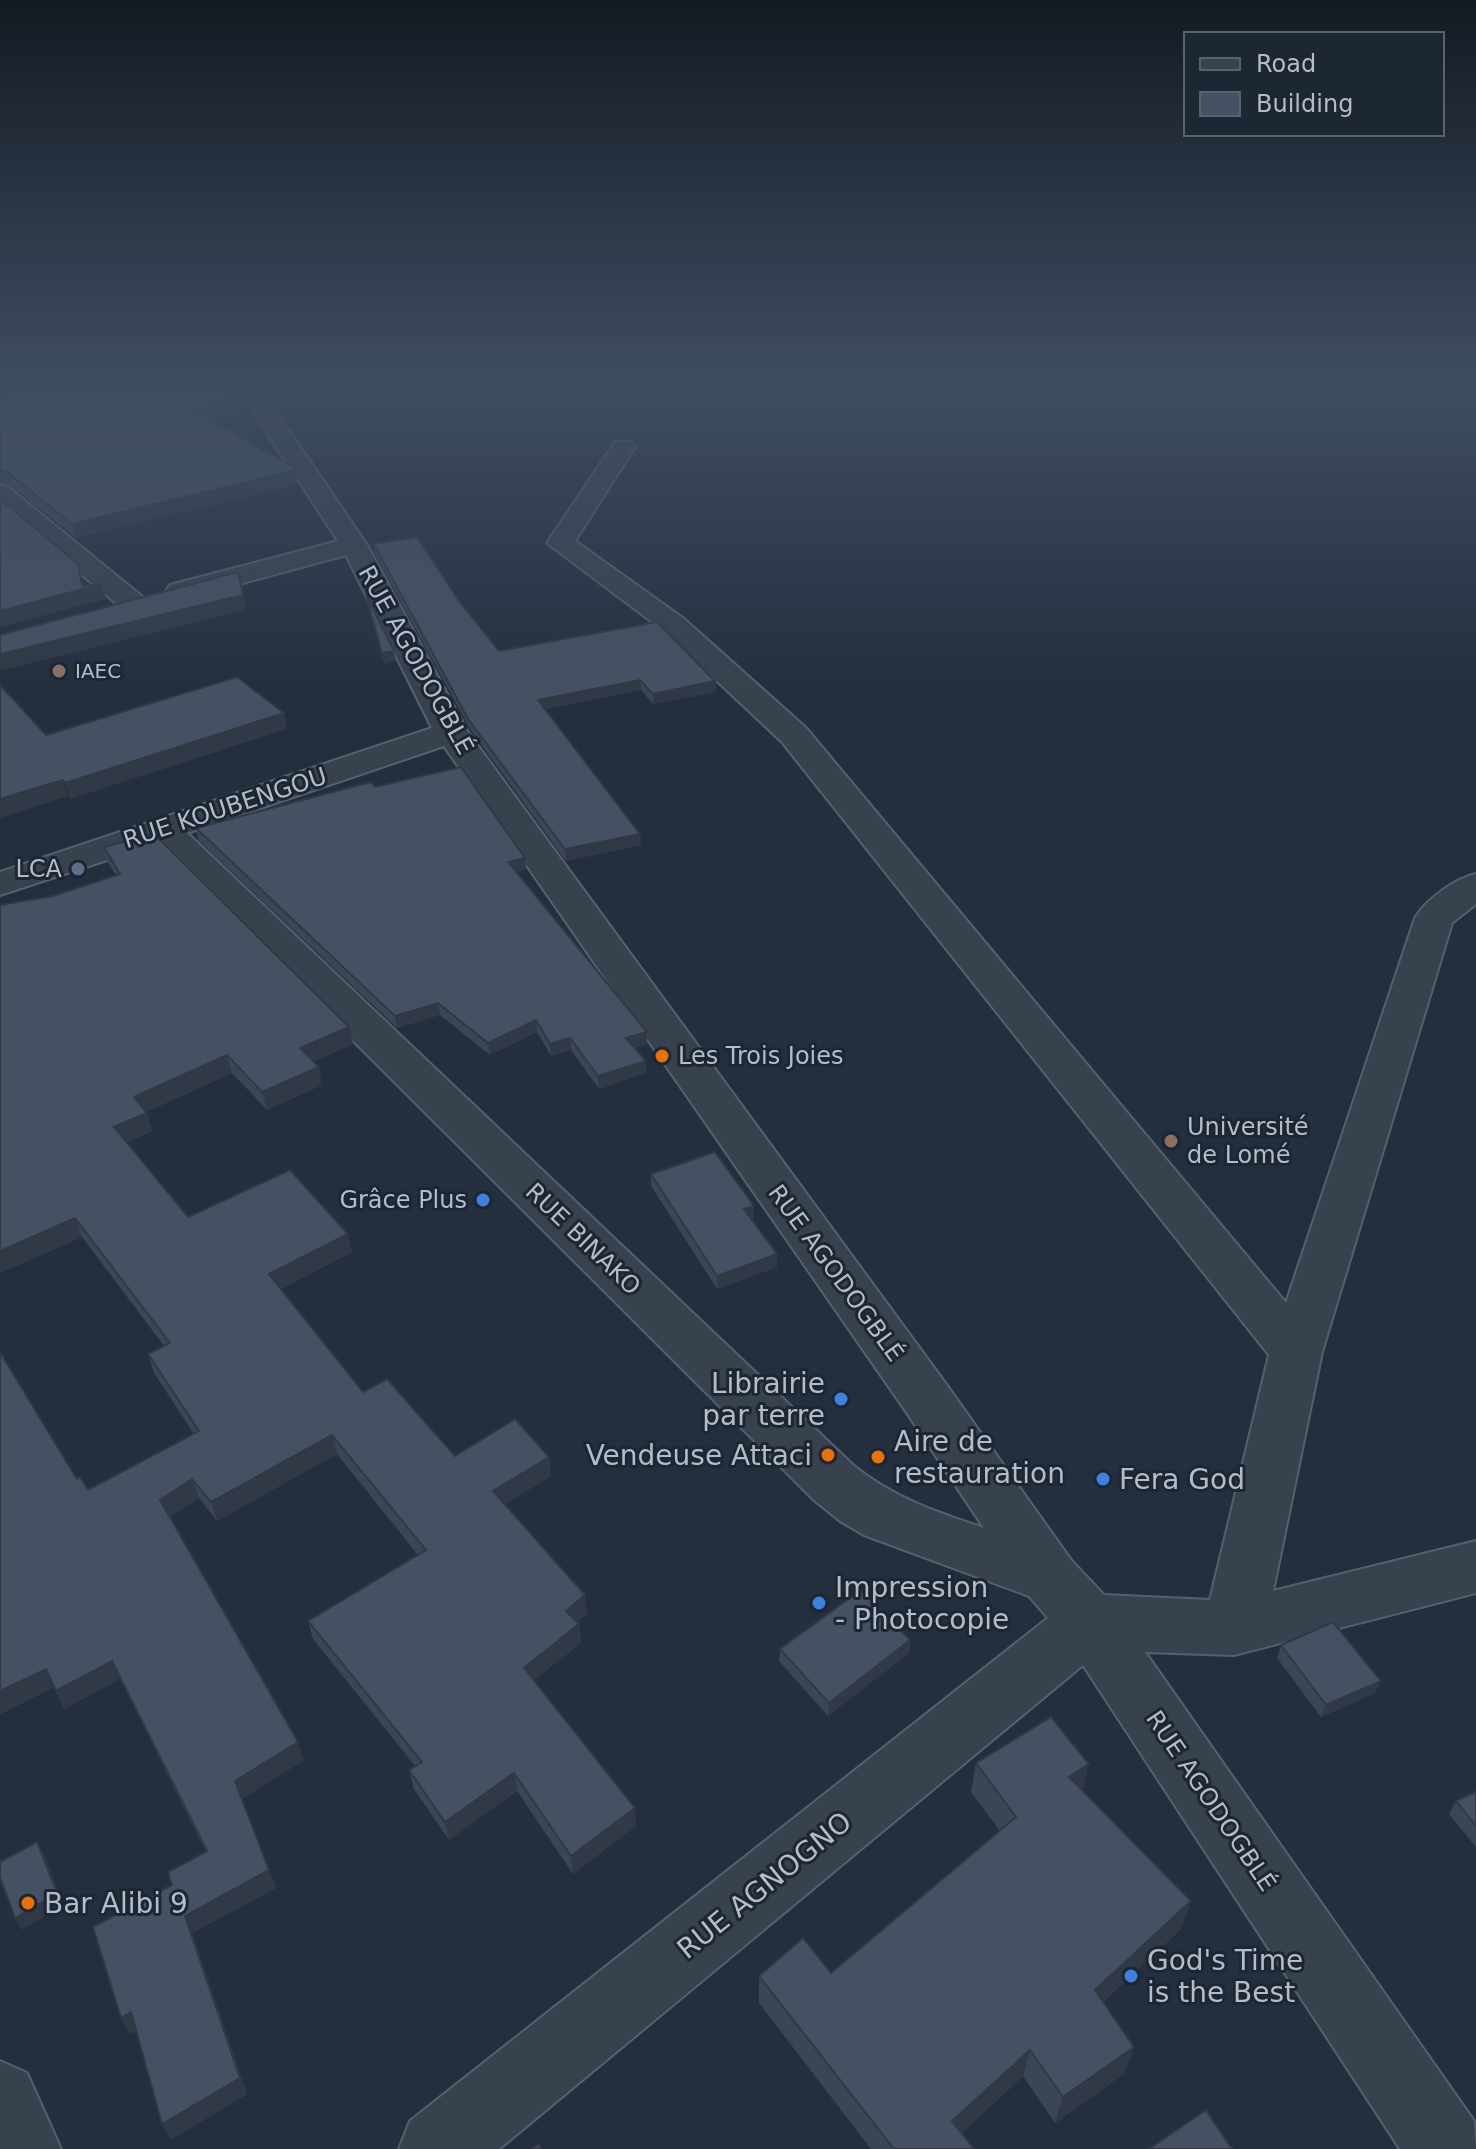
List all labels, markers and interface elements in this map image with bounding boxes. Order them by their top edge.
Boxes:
legend [1184,32,1444,136]
text: Road [1256,50,1316,78]
text: Building [1256,90,1353,118]
street label: RUE AGODOGBLÉ [352,560,480,759]
place label: IAEC [75,659,121,683]
marker: IAEC [50,662,68,680]
street label: RUE KOUBENGOU [120,762,330,854]
place label: LCA [15,855,63,883]
marker: LCA [69,860,87,878]
place label: Les Trois Joies [678,1042,844,1070]
marker: Les Trois Joies [653,1047,671,1065]
place label: Université de Lomé [1187,1113,1309,1169]
marker: Université de Lomé [1162,1132,1180,1150]
street label: RUE BINAKO [520,1177,646,1301]
street label: RUE AGODOGBLÉ [763,1179,910,1367]
place label: Grâce Plus [339,1186,467,1214]
marker: Grâce Plus [474,1191,492,1209]
place label: Librairie par terre [702,1367,825,1432]
marker: Librairie par terre [832,1390,850,1408]
place label: Aire de restauration [894,1425,1065,1490]
place label: Vendeuse Attaci [586,1439,812,1472]
marker: Vendeuse Attaci [819,1446,837,1464]
marker: Aire de restauration [869,1448,887,1466]
place label: Fera God [1119,1463,1245,1496]
marker: Fera God [1094,1470,1112,1488]
place label: Impression - Photocopie [835,1571,1009,1636]
marker: Impression - Photocopie [810,1594,828,1612]
street label: RUE AGODOGBLÉ [1140,1705,1283,1896]
street label: RUE AGNOGNO [671,1805,858,1966]
place label: Bar Alibi 9 [44,1887,188,1920]
marker: Bar Alibi 9 [19,1894,37,1912]
place label: God's Time is the Best [1147,1944,1303,2009]
marker: God's Time is the Best [1122,1967,1140,1985]

